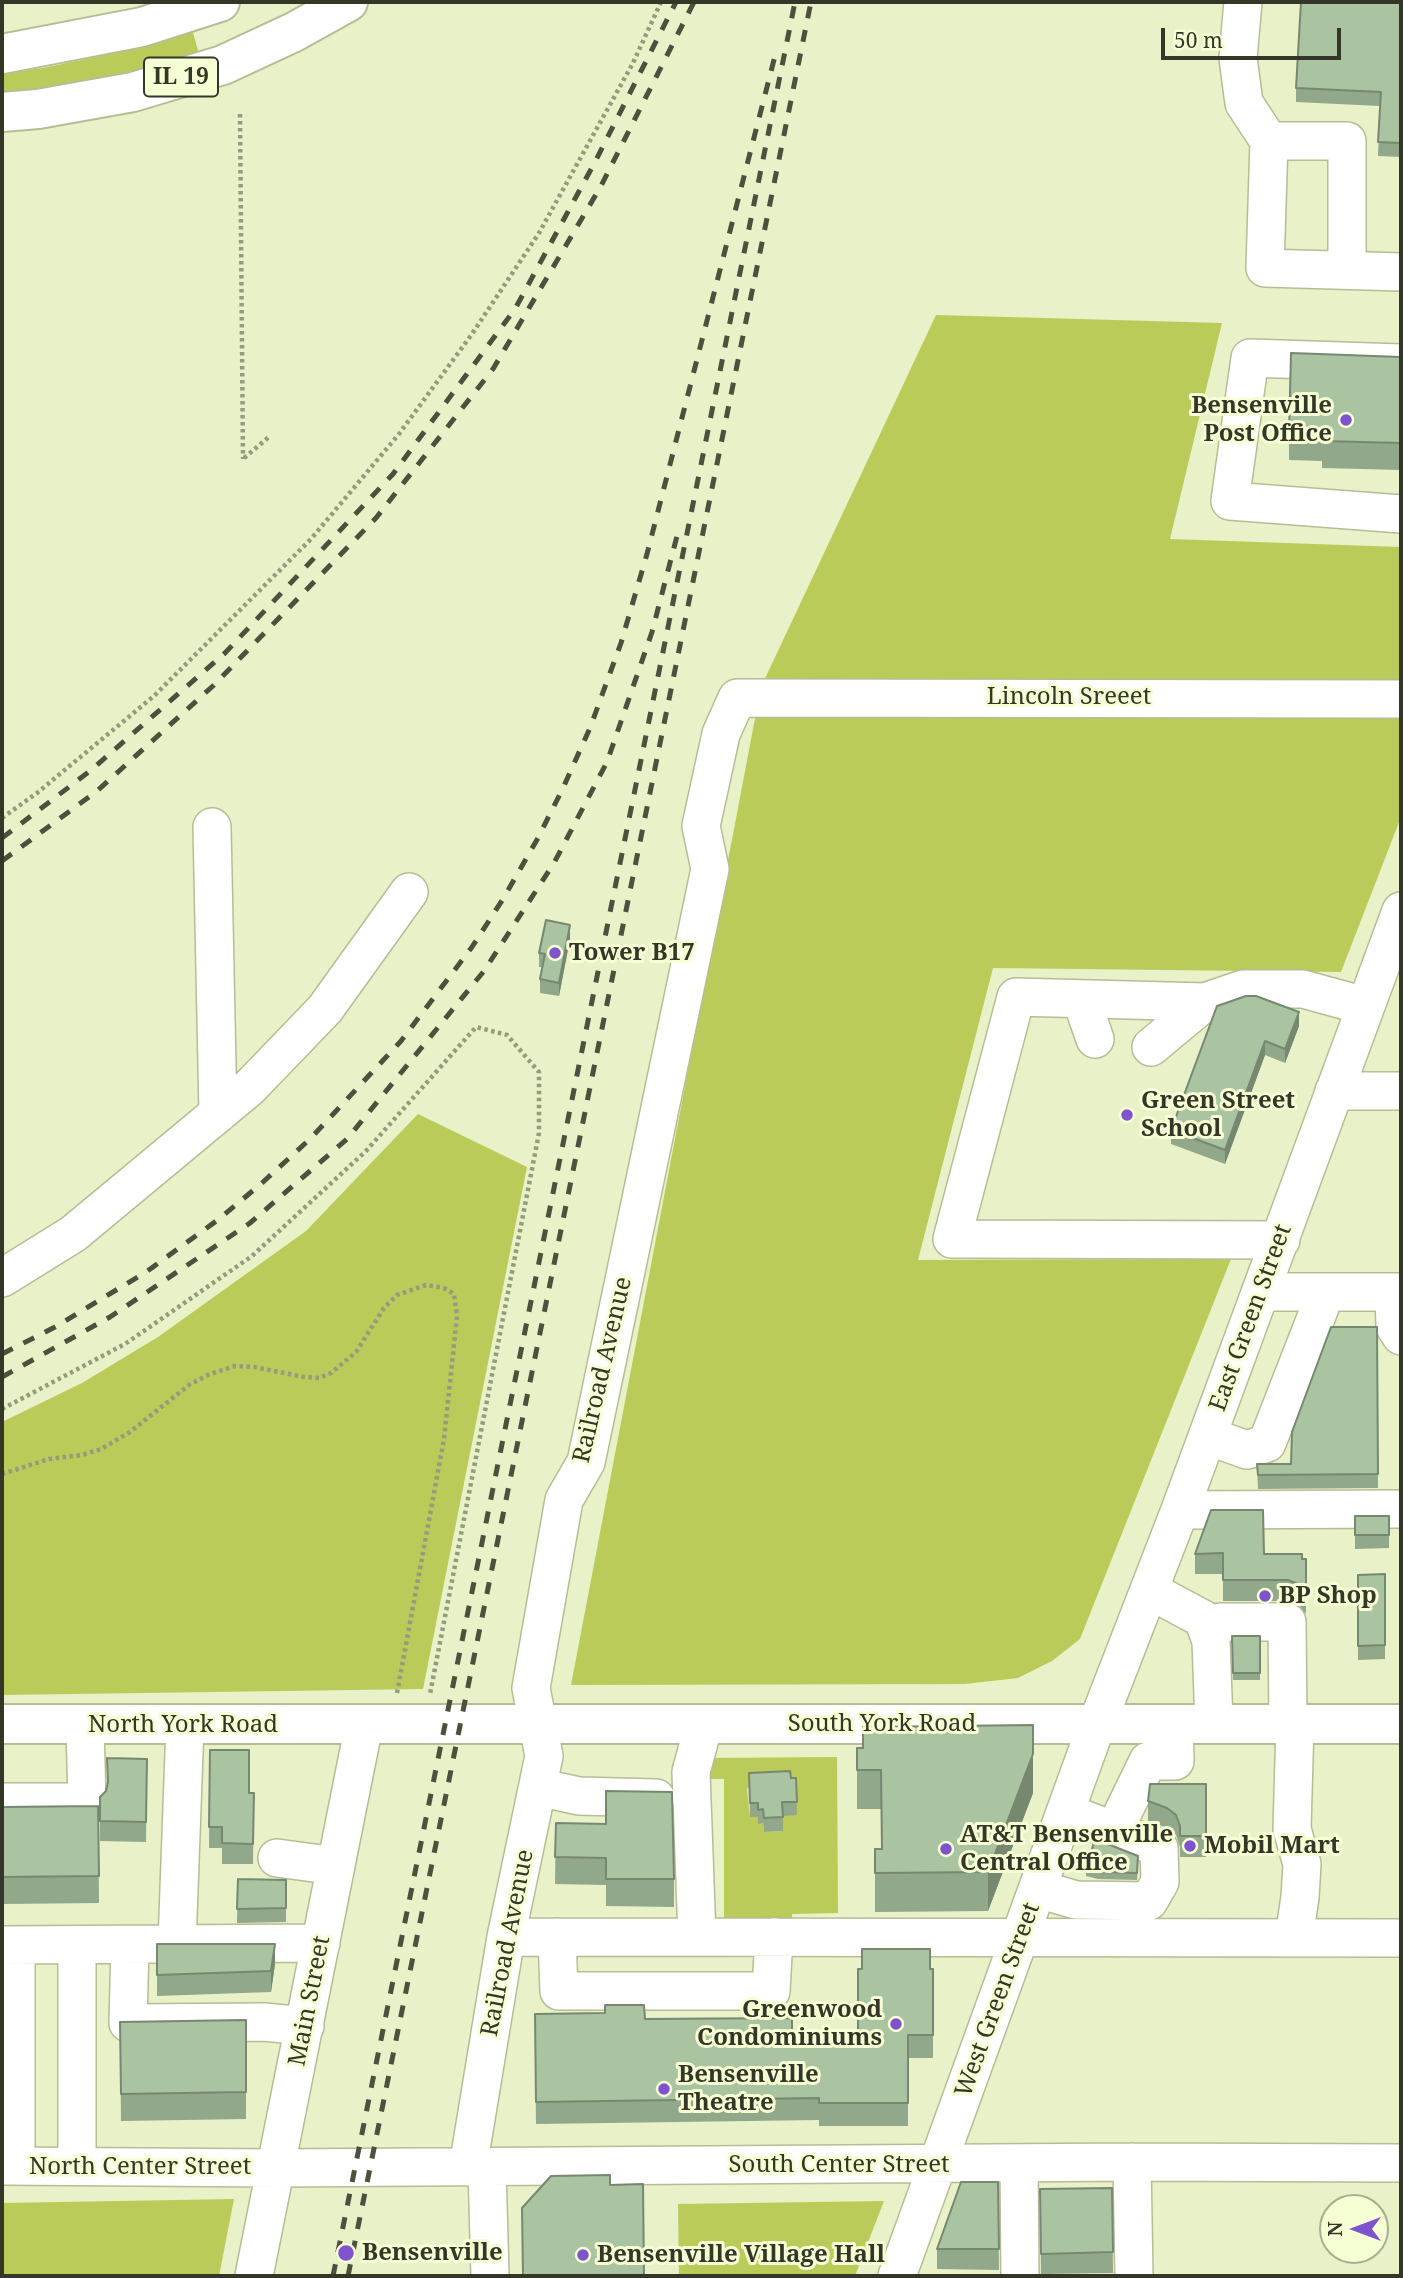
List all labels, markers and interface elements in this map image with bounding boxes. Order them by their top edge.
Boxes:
scale bar [1165,14,1345,58]
text: 50 m [1174,26,1223,54]
road number: IL 19 [144,58,218,96]
place label: Bensenville Post Office [1191,392,1332,448]
marker: Bensenville Post Office [1338,412,1354,428]
street label: Lincoln Sreeet [987,683,1151,711]
place label: Tower B17 [569,939,695,967]
marker: Tower B17 [547,945,563,961]
place label: Green Street School [1141,1087,1295,1143]
marker: Green Street School [1119,1107,1135,1123]
street label: East Green Street [1204,1221,1298,1415]
street label: Railroad Avenue [568,1274,638,1466]
place label: BP Shop [1279,1582,1377,1610]
marker: BP Shop [1257,1588,1273,1604]
street label: South York Road [788,1710,976,1738]
street label: North York Road [88,1711,278,1739]
place label: AT&T Bensenville Central Office [960,1821,1173,1877]
place label: Mobil Mart [1204,1832,1340,1860]
marker: Mobil Mart [1182,1838,1198,1854]
marker: AT&T Bensenville Central Office [938,1841,954,1857]
street label: Railroad Avenue [476,1847,540,2039]
street label: West Green Street [949,1899,1047,2101]
street label: Main Street [283,1933,337,2069]
place label: Greenwood Condominiums [697,1996,882,2052]
marker: Greenwood Condominiums [888,2016,904,2032]
place label: Bensenville Theatre [678,2061,819,2117]
marker: Bensenville Theatre [656,2081,672,2097]
street label: South Center Street [729,2151,949,2179]
street label: North Center Street [29,2153,251,2181]
north arrow [1319,2194,1389,2264]
text: N [1322,2222,1348,2237]
place label: Bensenville [362,2239,503,2267]
place label: Bensenville Village Hall [597,2241,885,2269]
marker: Bensenville [336,2243,356,2263]
marker: Bensenville Village Hall [575,2247,591,2263]

